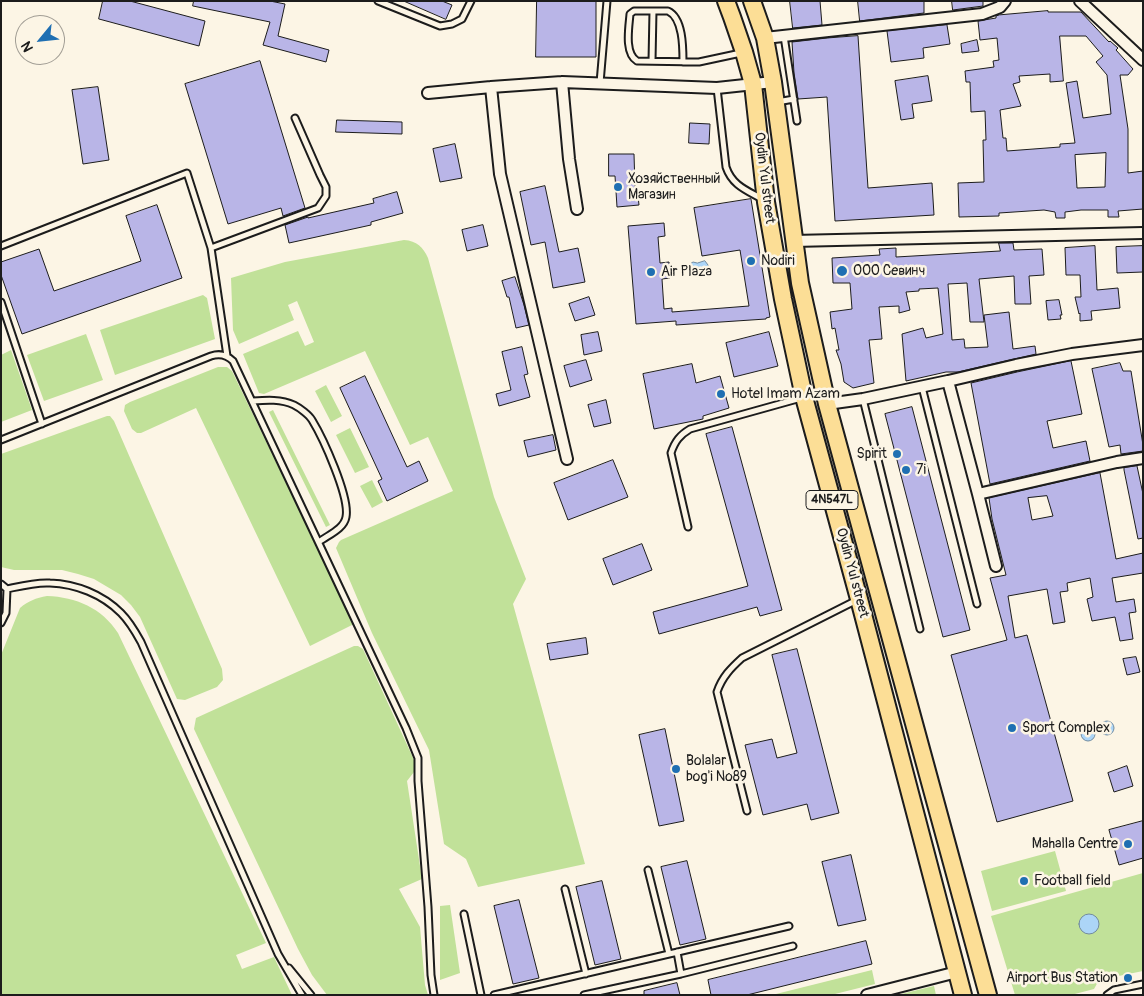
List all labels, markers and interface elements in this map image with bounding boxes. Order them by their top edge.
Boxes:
north arrow [15,15,65,65]
text: N [17,39,37,55]
street label: Oydin Yul street [750,131,778,225]
place label: Хозяйственный Магазин [628,171,720,203]
marker: Хозяйственный Магазин [612,181,624,193]
place label: Nodiri [761,253,795,269]
marker: Nodiri [745,255,757,267]
place label: ООО Севинч [853,263,925,279]
place label: Air Plaza [661,264,712,280]
marker: ООО Севинч [835,264,849,278]
marker: Air Plaza [645,266,657,278]
place label: Hotel Imam Azam [731,386,840,402]
marker: Hotel Imam Azam [715,388,727,400]
place label: Spirit [857,446,887,462]
marker: Spirit [891,448,903,460]
place label: 7i [916,462,926,478]
marker: 7i [900,464,912,476]
road number: 4N547L [806,490,858,510]
street label: Oydin Yul street [832,526,872,620]
place label: Sport Complex [1022,720,1110,736]
marker: Sport Complex [1006,722,1018,734]
place label: Bolalar bog'i №89 [686,753,747,786]
marker: Bolalar bog'i №89 [670,763,682,775]
place label: Mahalla Centre [1032,836,1118,852]
marker: Mahalla Centre [1122,838,1134,850]
place label: Football field [1034,873,1111,889]
marker: Football field [1018,875,1030,887]
place label: Airport Bus Station [1006,970,1118,986]
marker: Airport Bus Station [1122,972,1134,984]

